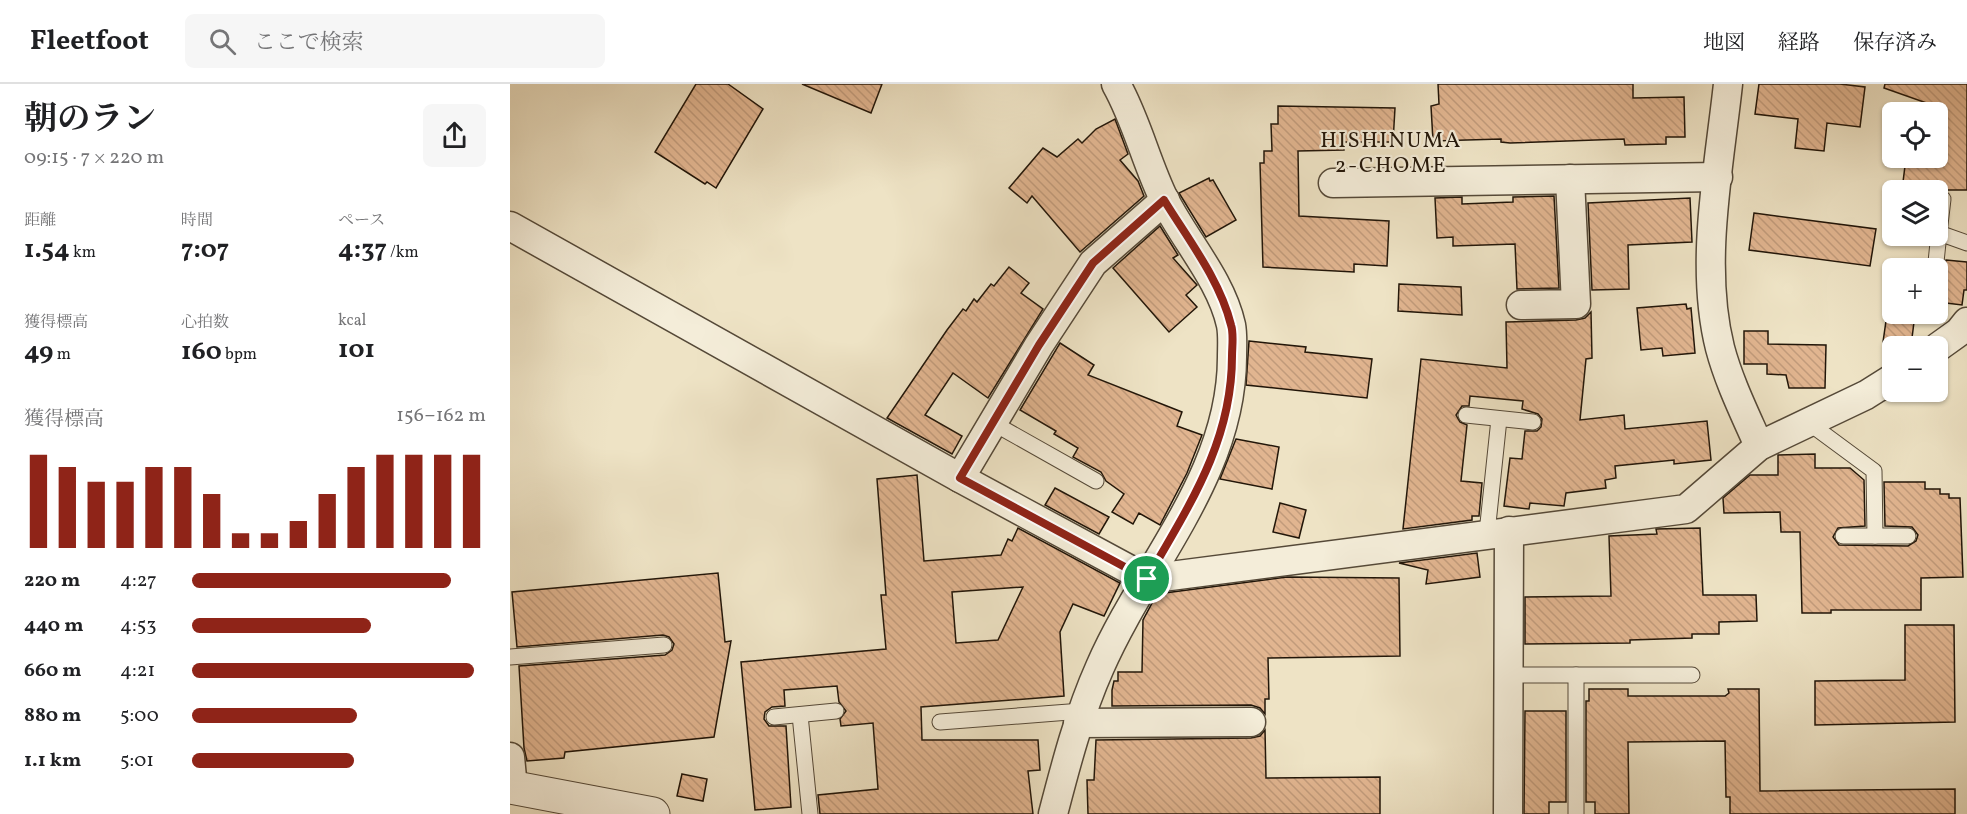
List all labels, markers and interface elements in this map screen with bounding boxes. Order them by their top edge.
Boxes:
search box [185,14,605,68]
text: Fleetfoot [30,22,149,61]
icon: search [206,25,239,58]
text: ここで検索 [254,28,364,59]
text: 地図 [1703,29,1745,58]
text: 経路 [1778,29,1820,58]
text: 保存済み [1853,29,1937,58]
text: 朝のラン [24,98,156,144]
map controls [1882,102,1948,402]
button: locate [1882,102,1948,168]
button: share [423,104,486,167]
district label: HISHINUMA 2-CHOME [1320,126,1462,182]
text: 09:15 · 7 × 220 m [24,144,164,172]
button: layers [1882,180,1948,246]
text: 距離 [24,210,56,232]
text: 時間 [181,210,213,232]
text: ペース [338,210,385,232]
text: 1.54 [24,232,70,268]
text: 7:07 [181,232,229,268]
text: 4:37 [338,232,387,268]
text: km [70,242,96,264]
text: /km [387,242,419,264]
button: + [1882,258,1948,324]
text: kcal [338,310,366,332]
text: 獲得標高 [24,312,88,334]
text: 心拍数 [181,312,229,334]
text: 101 [338,332,375,368]
text: 49 [24,334,53,370]
text: 160 [181,334,222,370]
button: − [1882,336,1948,402]
text: m [53,344,71,366]
text: bpm [222,344,257,366]
text: 156–162 m [396,402,486,430]
text: 獲得標高 [24,406,104,434]
pin [1121,553,1172,604]
icon: arrive [1130,562,1163,595]
text: 220 m [24,567,80,595]
text: 4:27 [120,567,157,595]
text: 440 m [24,612,84,640]
text: 4:53 [120,612,157,640]
text: 660 m [24,657,82,685]
text: 4:21 [120,657,155,685]
text: 880 m [24,702,81,730]
text: 5:00 [120,702,159,730]
text: 1.1 km [24,747,81,775]
text: 5:01 [120,747,154,775]

